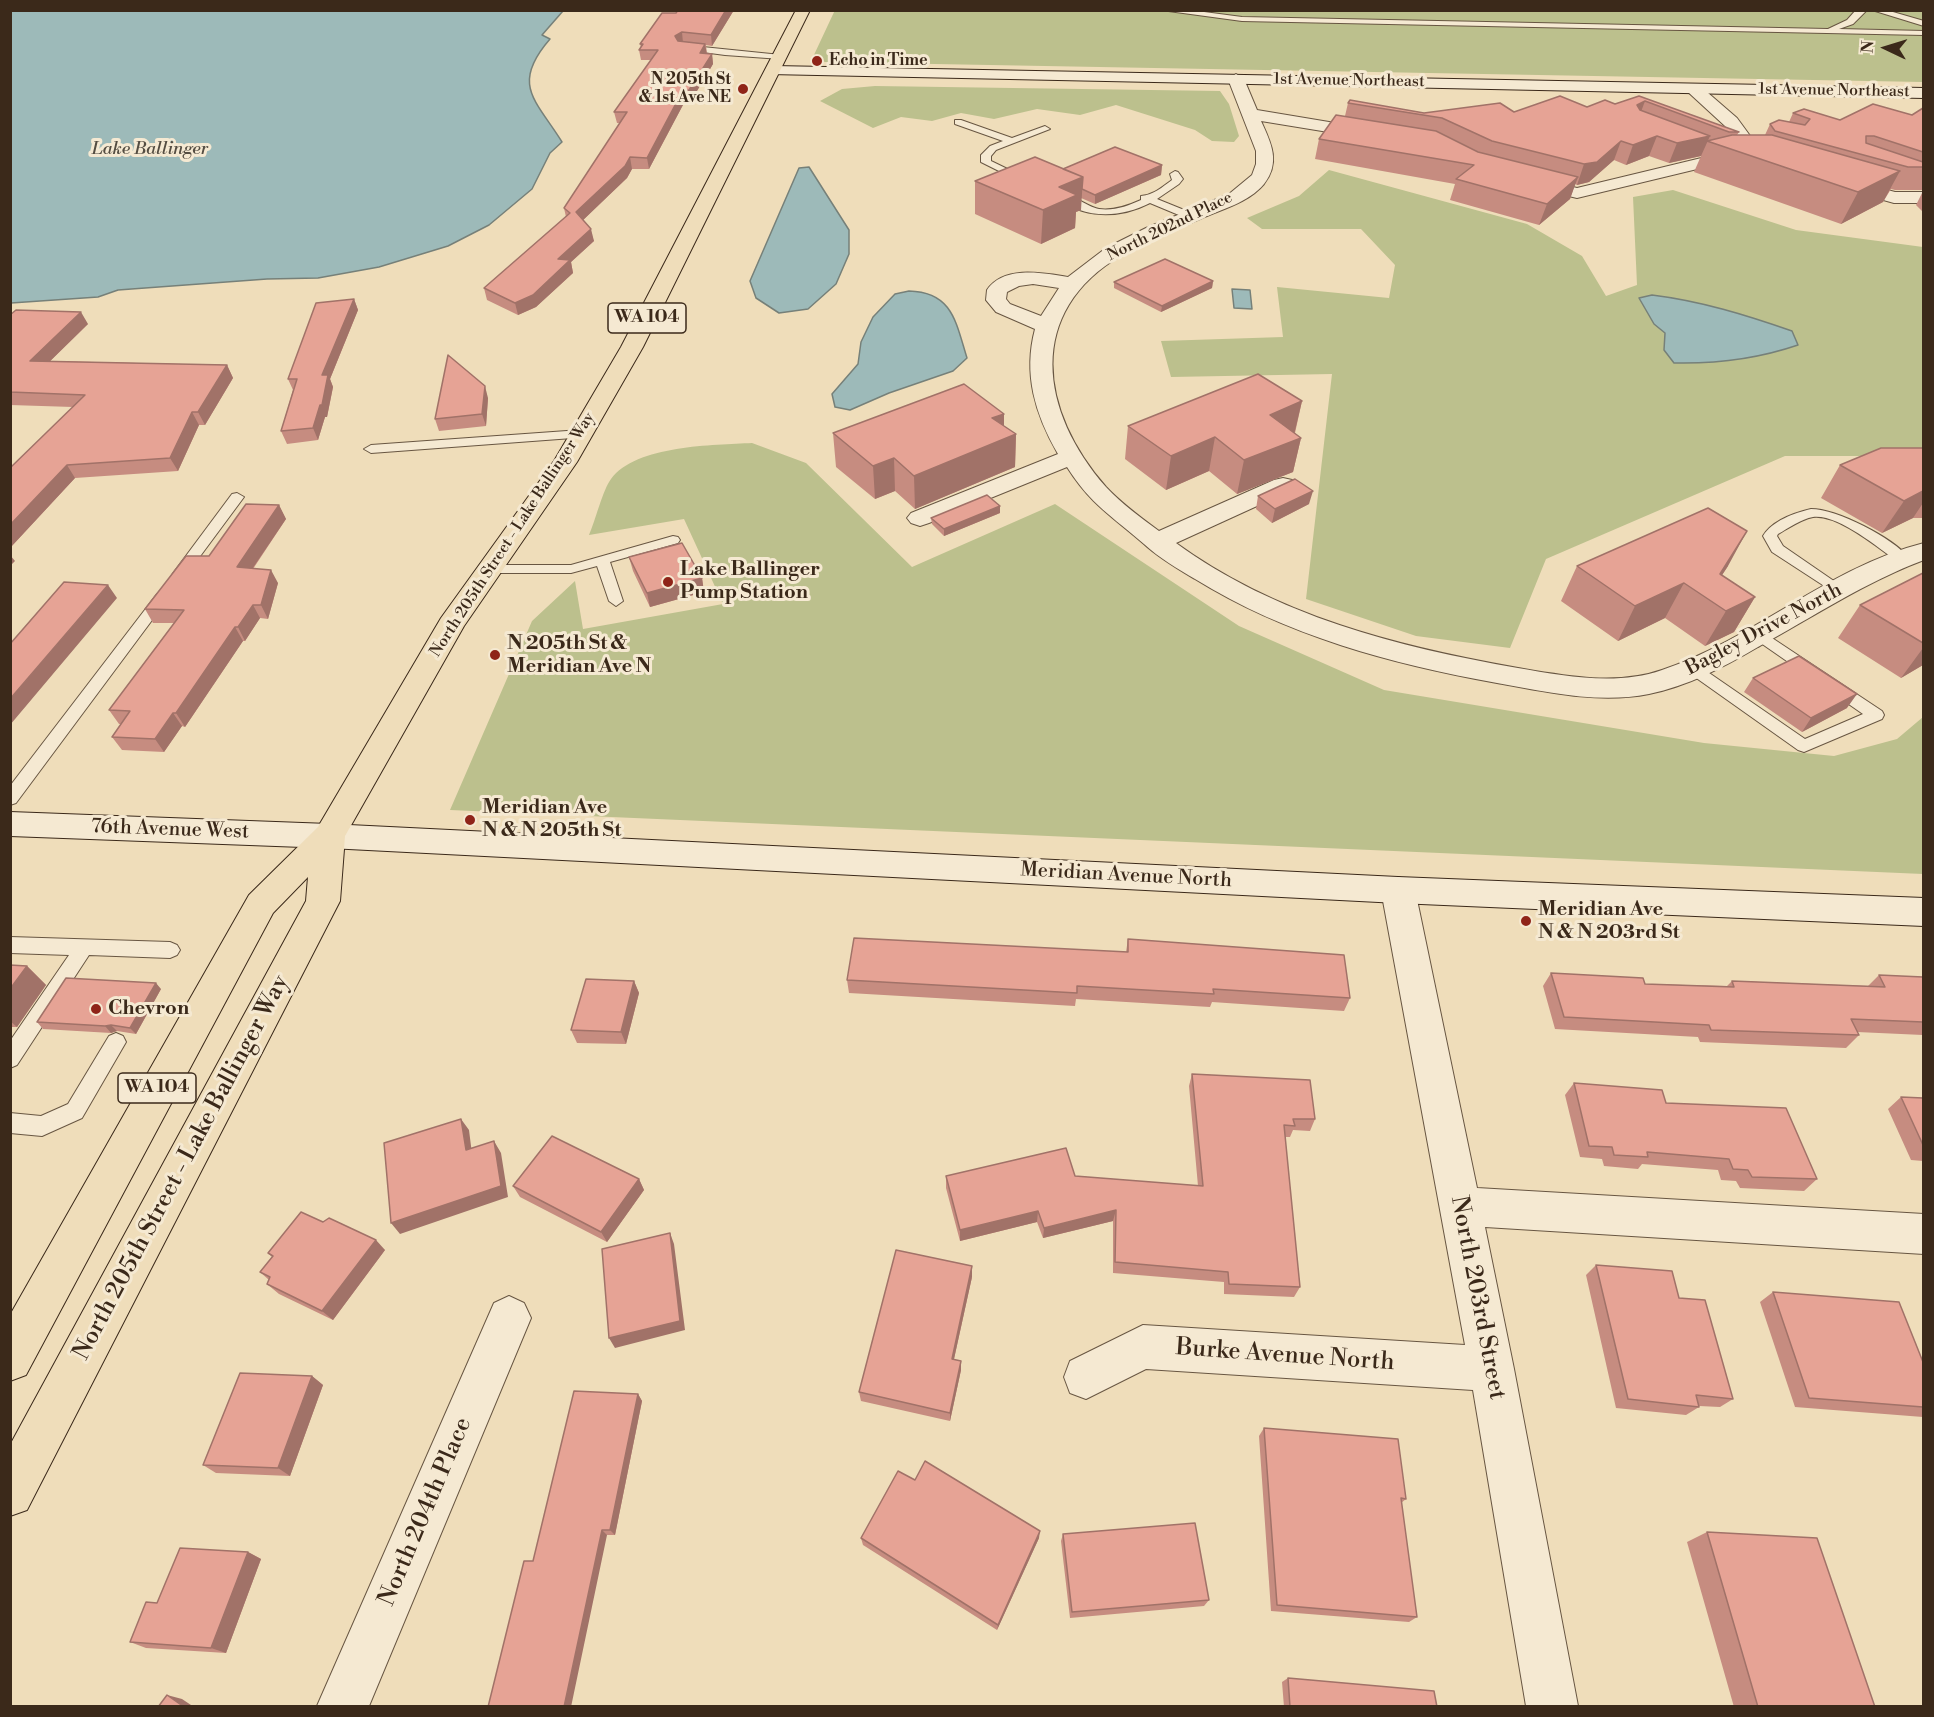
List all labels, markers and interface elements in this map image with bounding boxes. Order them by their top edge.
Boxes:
north arrow [1856,18,1916,78]
text: N [1858,40,1878,54]
place label: Echo in Time [829,51,928,71]
marker: Echo in Time [810,54,824,68]
place label: N 205th St & 1st Ave NE [639,70,731,108]
street label: 1st Avenue Northeast [1273,70,1425,92]
street label: 1st Avenue Northeast [1758,80,1910,102]
marker: N 205th St & 1st Ave NE [736,82,750,96]
water label: Lake Ballinger [92,139,208,161]
street label: North 202nd Place [1104,188,1236,266]
road number: WA 104 [608,303,686,333]
street label: North 205th Street - Lake Ballinger Way [427,409,599,661]
place label: Lake Ballinger Pump Station [680,558,820,605]
marker: Lake Ballinger Pump Station [661,575,675,589]
street label: Bagley Drive North [1682,579,1846,681]
place label: N 205th St & Meridian Ave N [507,632,651,679]
marker: N 205th St & Meridian Ave N [488,648,502,662]
place label: Meridian Ave N & N 205th St [482,796,621,843]
marker: Meridian Ave N & N 205th St [463,813,477,827]
street label: 76th Avenue West [91,815,249,845]
street label: Meridian Avenue North [1020,858,1232,894]
place label: Meridian Ave N & N 203rd St [1538,898,1680,945]
marker: Meridian Ave N & N 203rd St [1519,914,1533,928]
street label: North 205th Street - Lake Ballinger Way [68,971,296,1365]
place label: Chevron [108,997,189,1021]
marker: Chevron [89,1002,103,1016]
road number: WA 104 [118,1073,196,1103]
street label: North 203rd Street [1443,1194,1511,1402]
street label: Burke Avenue North [1175,1334,1395,1378]
street label: North 204th Place [373,1413,479,1611]

